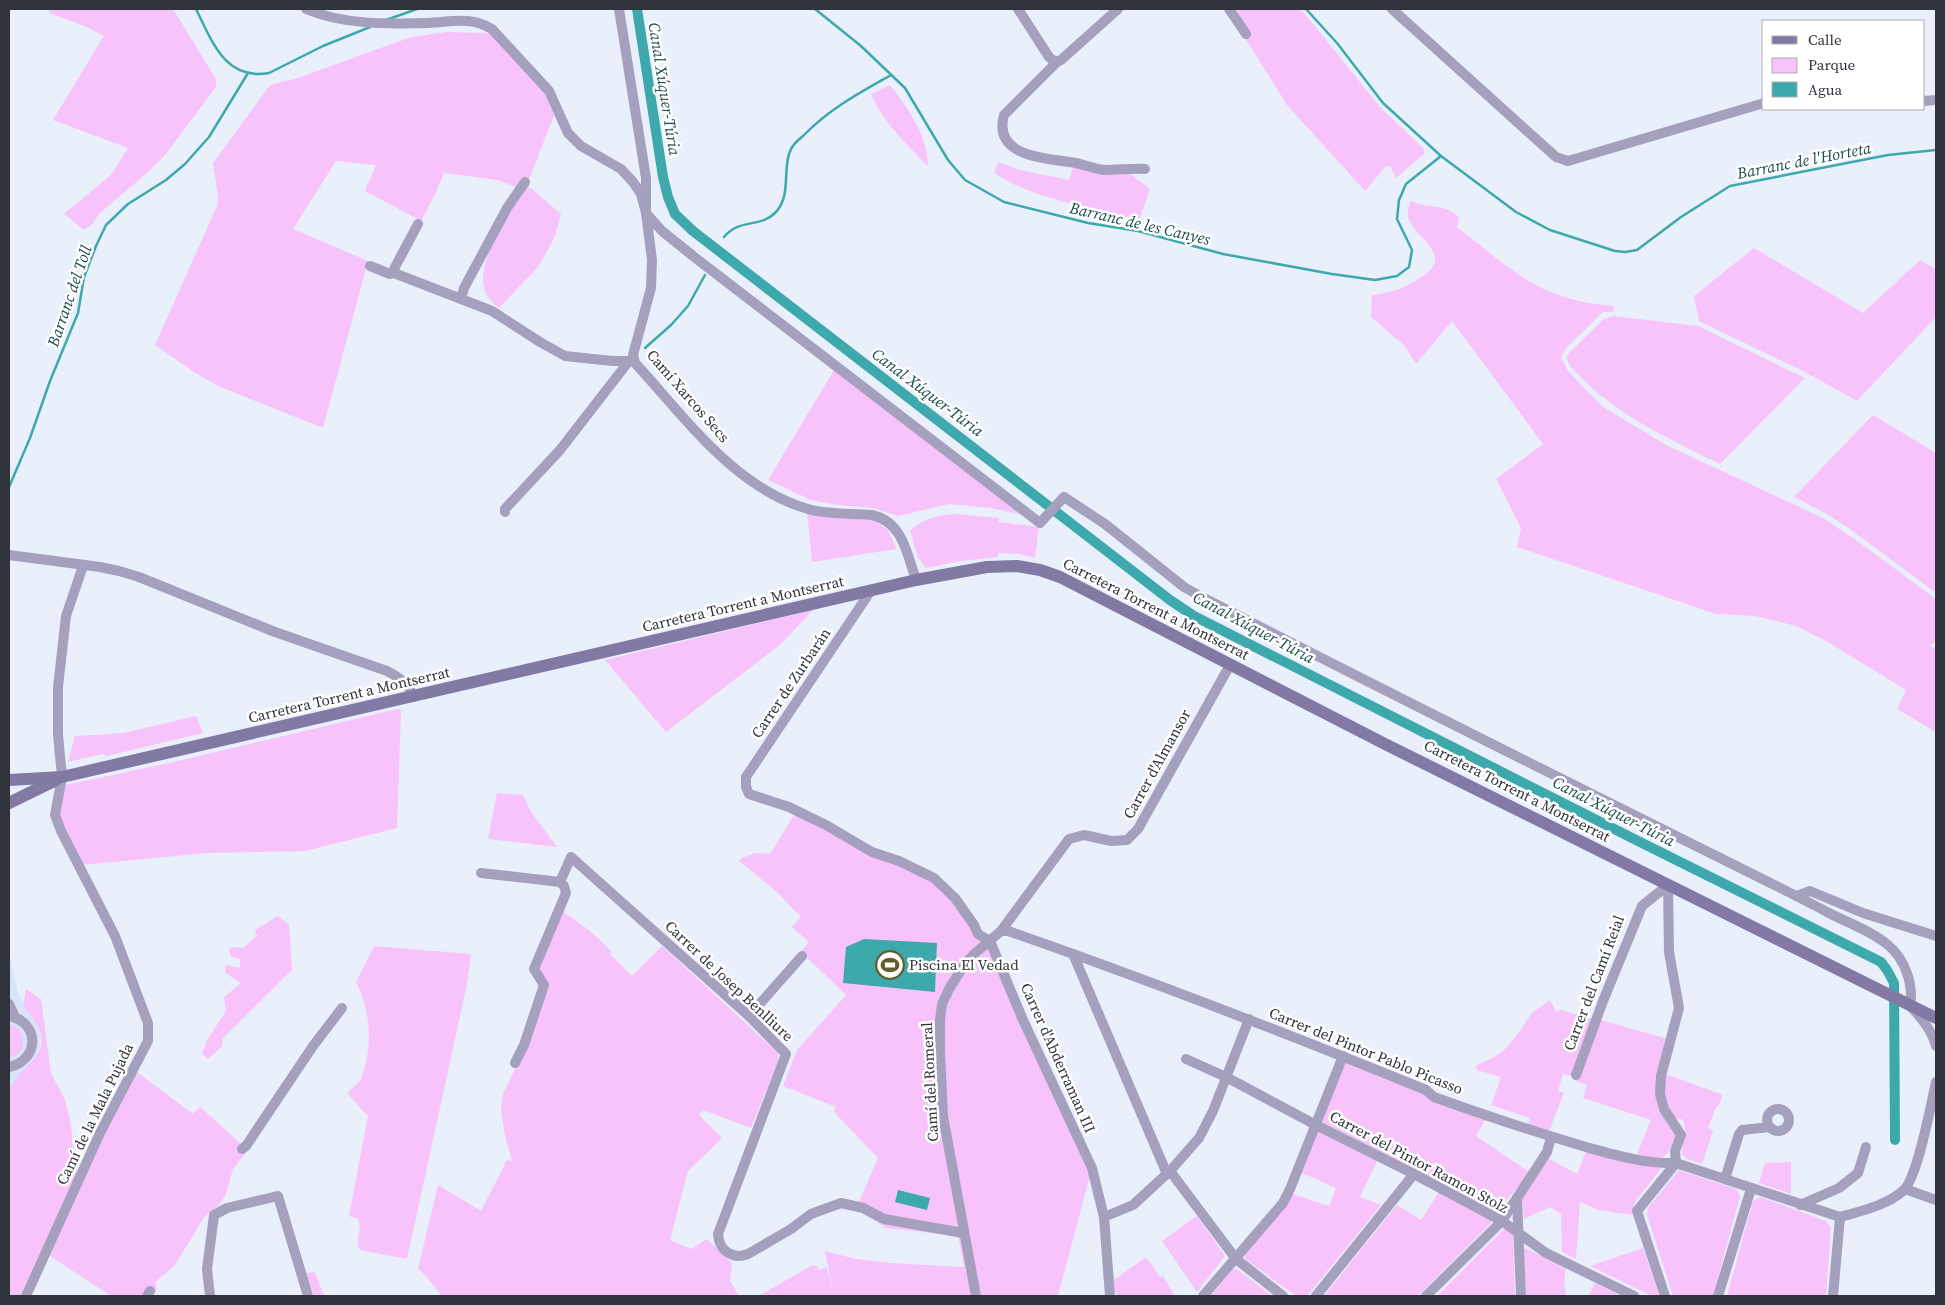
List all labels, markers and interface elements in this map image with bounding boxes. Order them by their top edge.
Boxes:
legend [1762,20,1925,110]
water label: Canal Xúquer-Túria [644,21,686,158]
text: Calle [1808,29,1842,50]
text: Parque [1808,54,1856,75]
text: Agua [1808,79,1842,100]
water label: Barranc de l'Horteta [1734,136,1874,184]
water label: Barranc de les Canyes [1067,196,1213,250]
water label: Barranc del Toll [41,242,97,351]
water label: Canal Xúquer-Túria [868,343,989,442]
street label: Camí Xarcos Secs [642,345,735,447]
street label: Carretera Torrent a Montserrat [1060,552,1253,665]
street label: Carretera Torrent a Montserrat [640,570,846,637]
water label: Canal Xúquer-Túria [1189,586,1319,669]
street label: Carrer de Zurbarán [746,623,835,742]
street label: Carretera Torrent a Montserrat [246,661,452,728]
street label: Carrer d'Almansor [1118,705,1196,822]
street label: Carretera Torrent a Montserrat [1421,734,1614,847]
water label: Canal Xúquer-Túria [1549,771,1679,852]
street label: Carrer del Camí Reial [1558,912,1629,1054]
street label: Carrer de Josep Benlliure [660,915,798,1046]
sports icon: Piscina El Vedad [875,950,905,980]
place label: Piscina El Vedad [909,954,1019,975]
street label: Carrer d'Abderraman III [1016,980,1101,1136]
street label: Carrer del Pintor Pablo Picasso [1266,1002,1466,1099]
street label: Camí del Romeral [916,1021,943,1142]
street label: Camí de la Mala Pujada [51,1039,138,1188]
street label: Carrer del Pintor Ramon Stolz [1326,1105,1513,1218]

